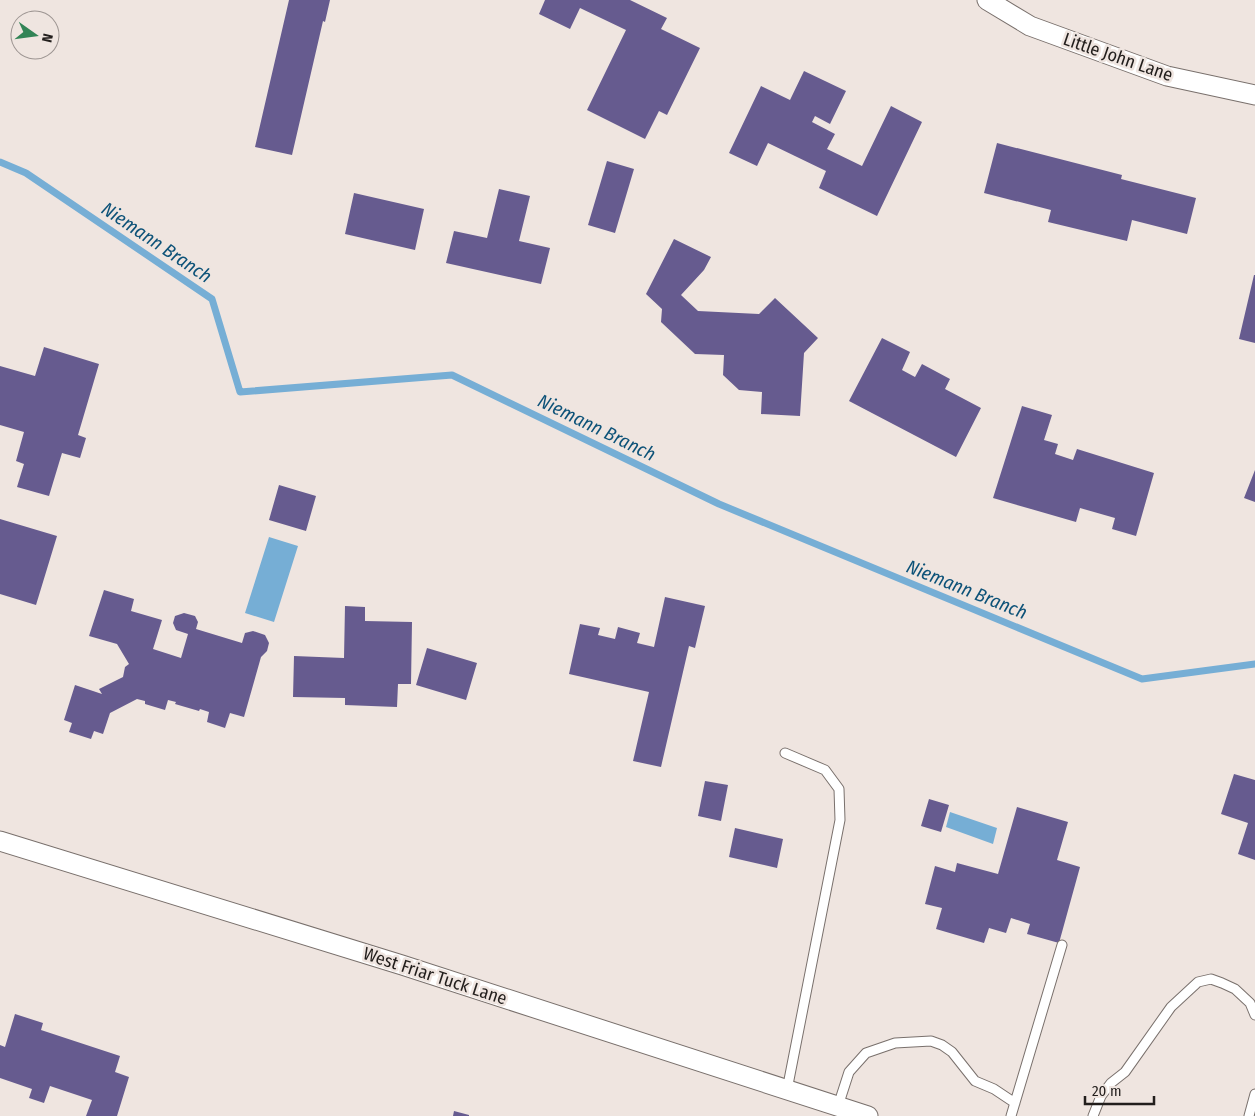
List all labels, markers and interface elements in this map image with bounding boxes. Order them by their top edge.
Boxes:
north arrow [10,10,60,60]
street label: Little John Lane [1060,28,1176,86]
text: N [38,32,56,44]
water label: Niemann Branch [97,197,216,288]
water label: Niemann Branch [534,389,659,466]
water label: Niemann Branch [903,555,1031,624]
street label: West Friar Tuck Lane [360,942,510,1010]
scale bar [1085,1074,1154,1106]
text: 20 m [1092,1082,1122,1100]

